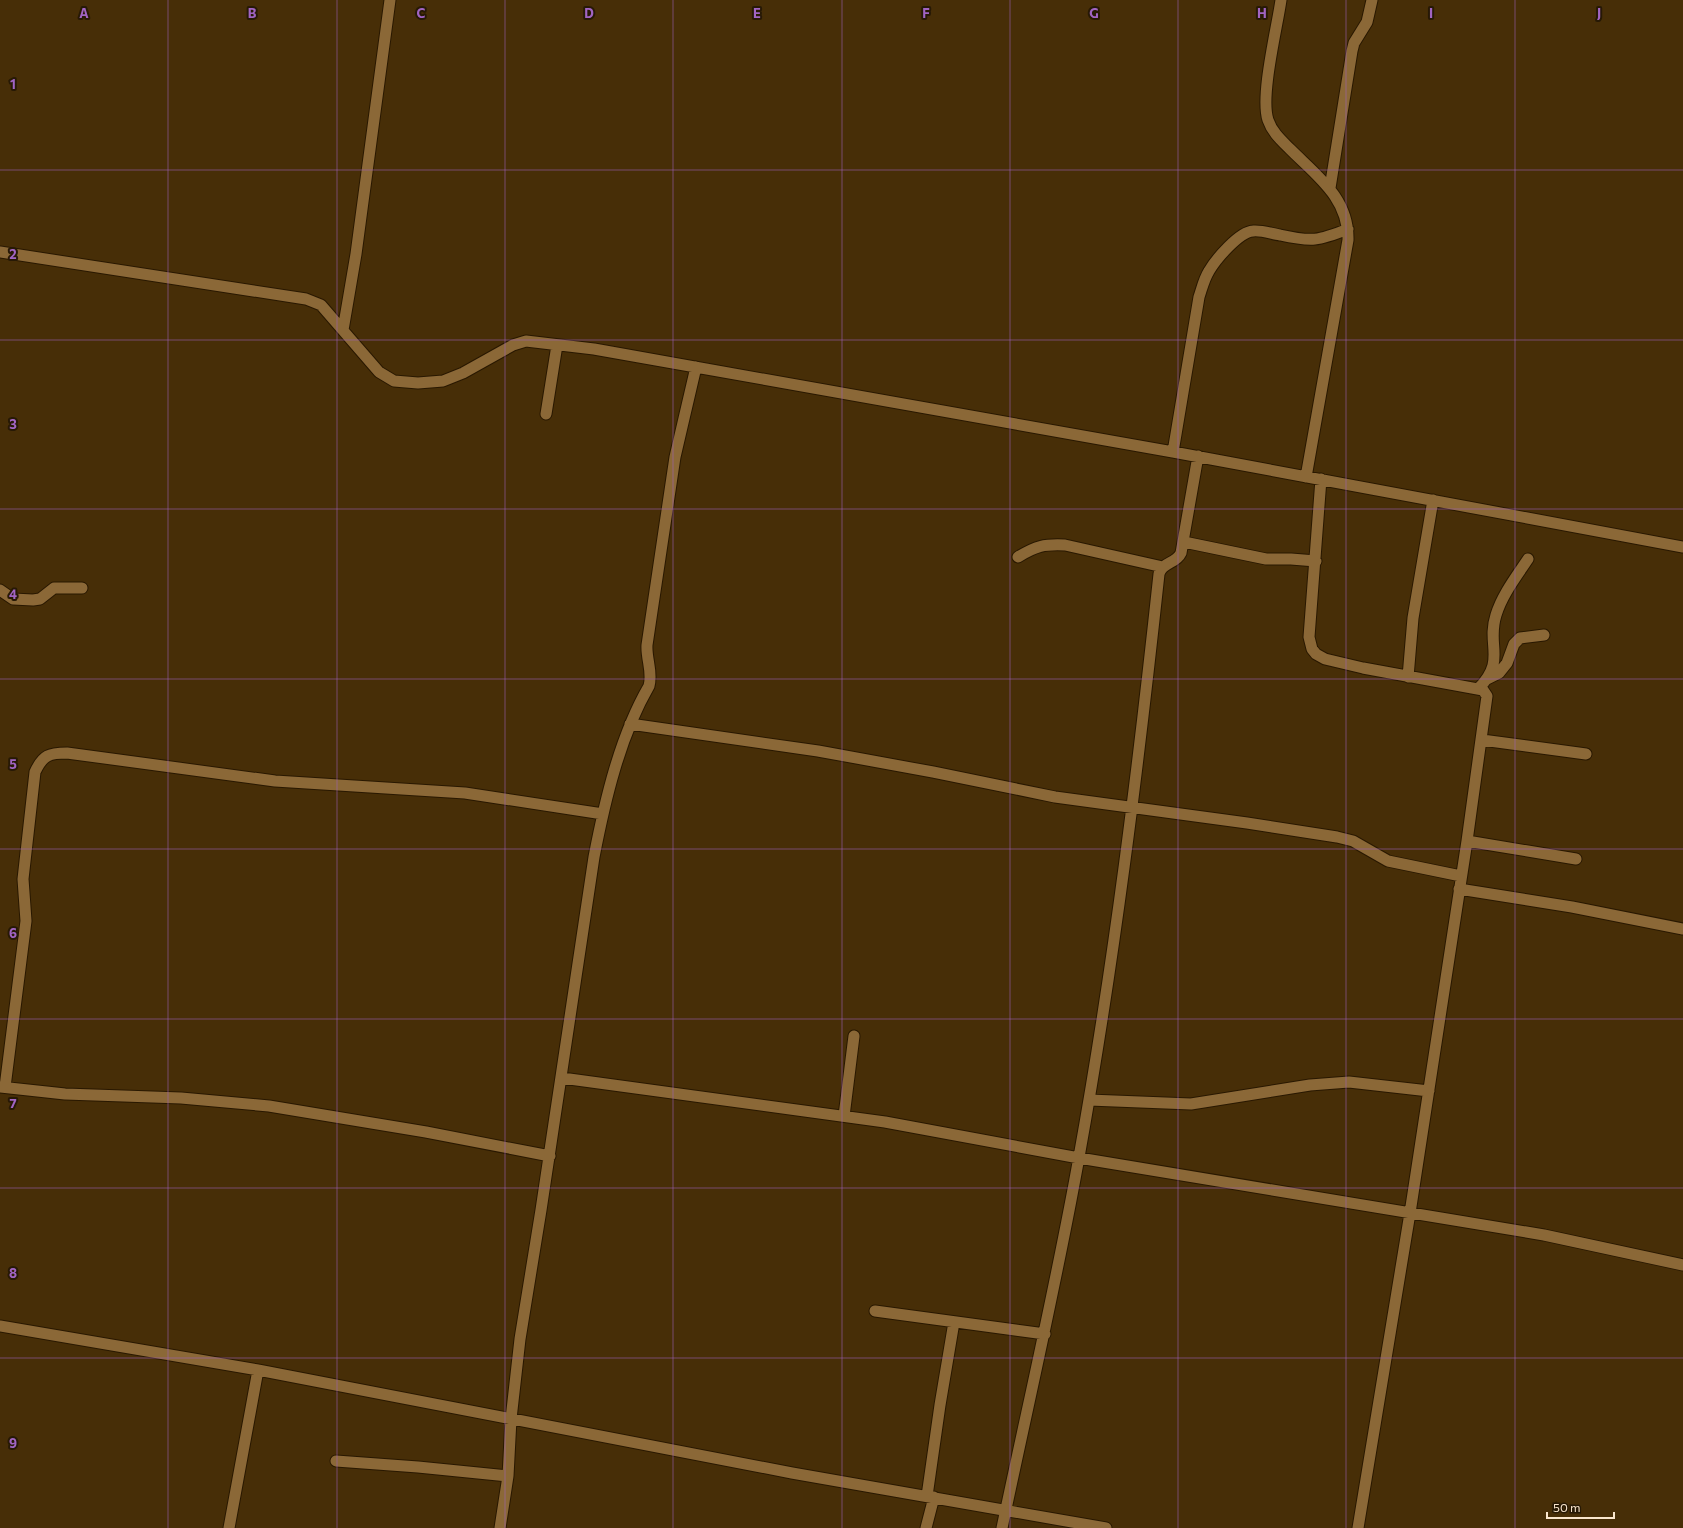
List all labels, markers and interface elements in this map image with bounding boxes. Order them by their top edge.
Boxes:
text: A [79,5,89,21]
text: B [248,5,257,21]
text: C [417,5,426,21]
text: D [584,5,594,21]
text: E [753,5,761,21]
text: F [922,5,930,21]
text: G [1089,5,1099,21]
text: H [1257,5,1267,21]
text: I [1429,5,1433,21]
text: J [1597,5,1601,21]
text: 1 [10,76,16,92]
text: 2 [9,246,17,262]
text: 3 [9,416,17,432]
text: 4 [9,586,17,602]
text: 5 [9,756,17,772]
text: 6 [9,925,17,941]
text: 7 [9,1095,17,1111]
text: 8 [9,1265,17,1281]
text: 9 [9,1435,17,1451]
scale bar [1547,1494,1614,1520]
text: 50 m [1553,1500,1581,1514]

